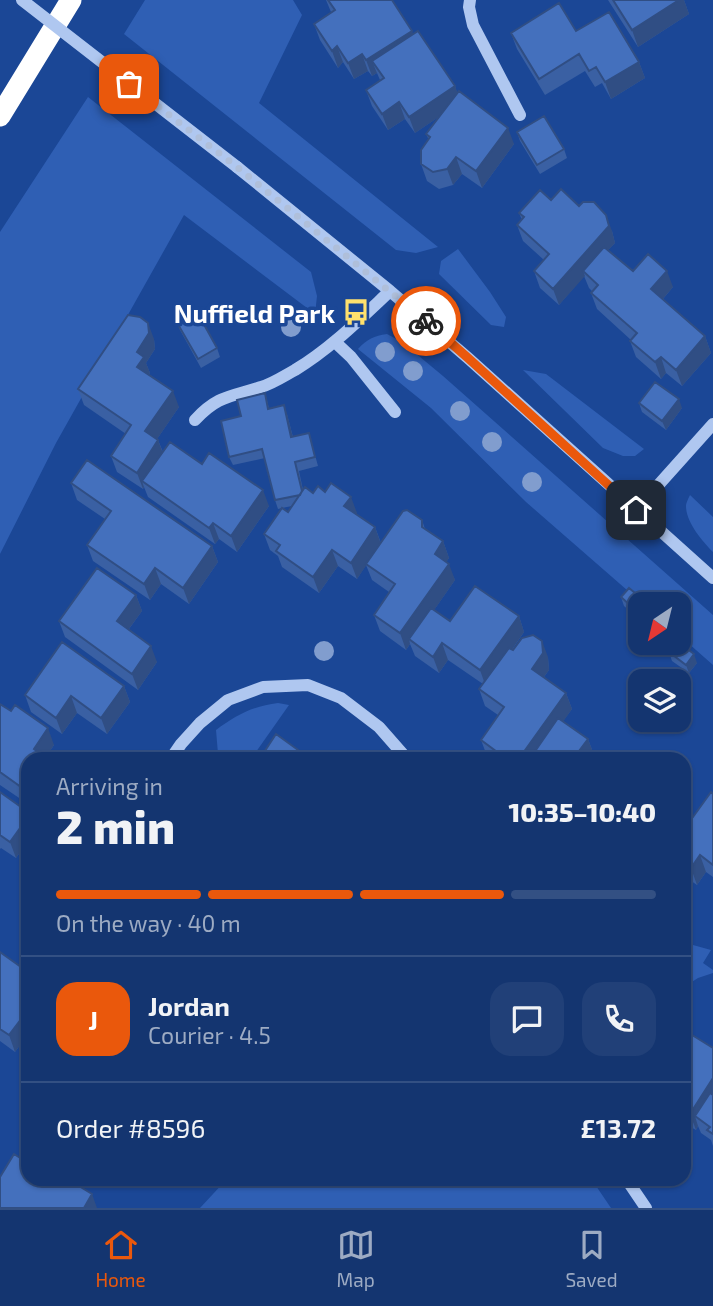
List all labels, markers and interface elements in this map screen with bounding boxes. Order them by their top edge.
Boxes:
pin [99,54,159,114]
icon: bag [110,65,148,103]
courier [391,286,461,356]
place label: Nuffield Park [174,297,335,328]
bus stop icon: Nuffield Park [341,297,371,327]
icon: bike [407,302,445,340]
pin [606,480,666,540]
icon: home [617,491,655,529]
north arrow [628,592,691,654]
map controls [628,592,691,732]
button: layers [628,669,691,732]
text: Arriving in [56,772,163,800]
text: 10:35–10:40 [509,796,656,827]
text: 2 min [56,798,175,853]
text: On the way · 40 m [56,909,241,937]
button: chat [490,982,564,1056]
button: phone [582,982,656,1056]
text: Jordan [148,990,230,1021]
text: J [88,1004,98,1035]
text: Courier · 4.5 [148,1021,271,1049]
text: Order #8596 [56,1112,205,1143]
text: £13.72 [580,1112,656,1143]
tab: Home [95,1226,146,1291]
tab: Map [337,1226,375,1291]
tab: Saved [565,1226,618,1291]

